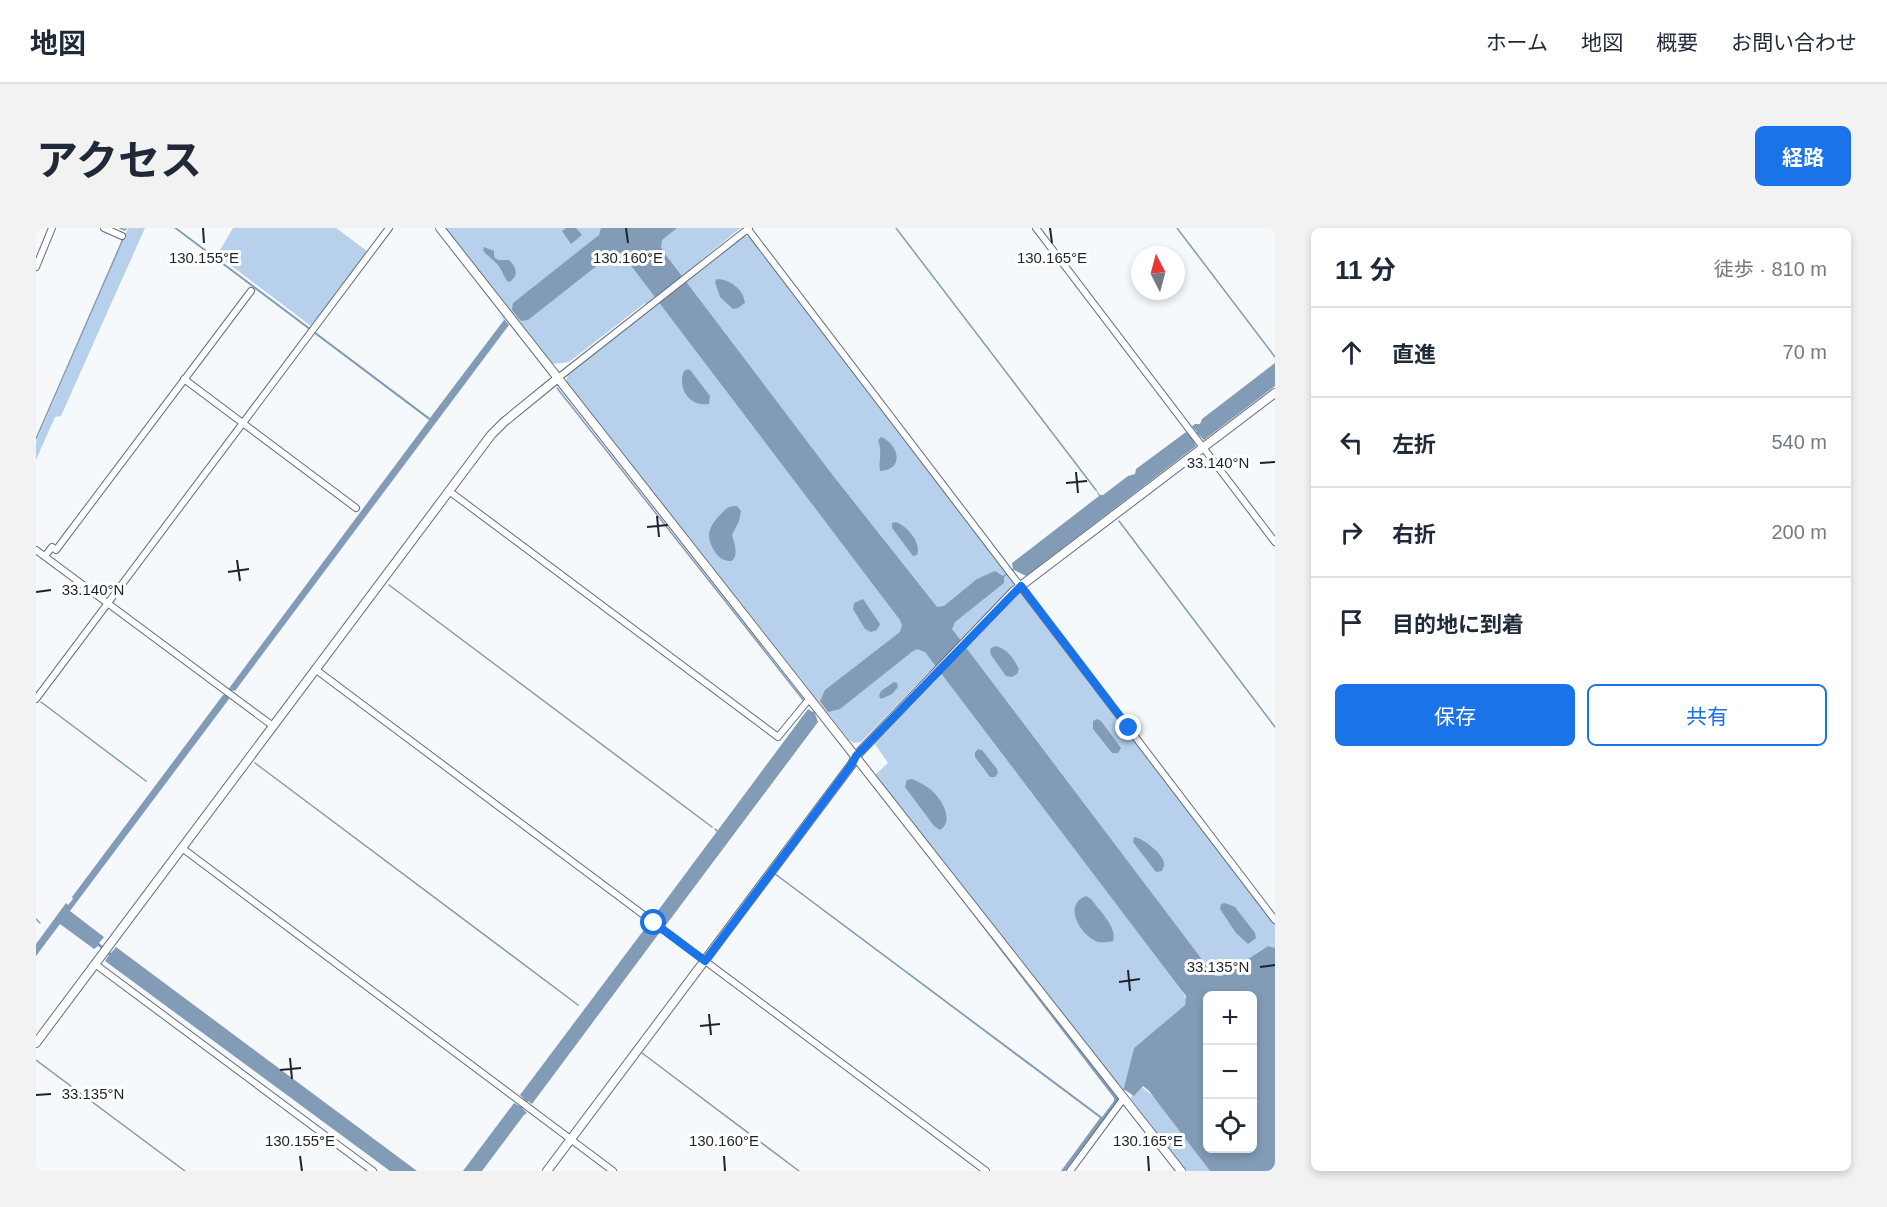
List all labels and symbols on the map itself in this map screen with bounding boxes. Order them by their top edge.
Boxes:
north arrow [1131,246,1185,300]
text: 130.155°E [169,249,239,266]
text: 130.160°E [593,249,663,266]
text: 130.165°E [1017,249,1087,266]
text: 33.140°N [1187,454,1249,471]
text: 33.140°N [62,581,124,598]
route end [1115,714,1141,740]
route start [640,909,666,935]
text: 33.135°N [1187,958,1249,975]
text: 33.135°N [62,1085,124,1102]
text: 130.155°E [265,1132,335,1149]
text: 130.160°E [689,1132,759,1149]
text: 130.165°E [1113,1132,1183,1149]

